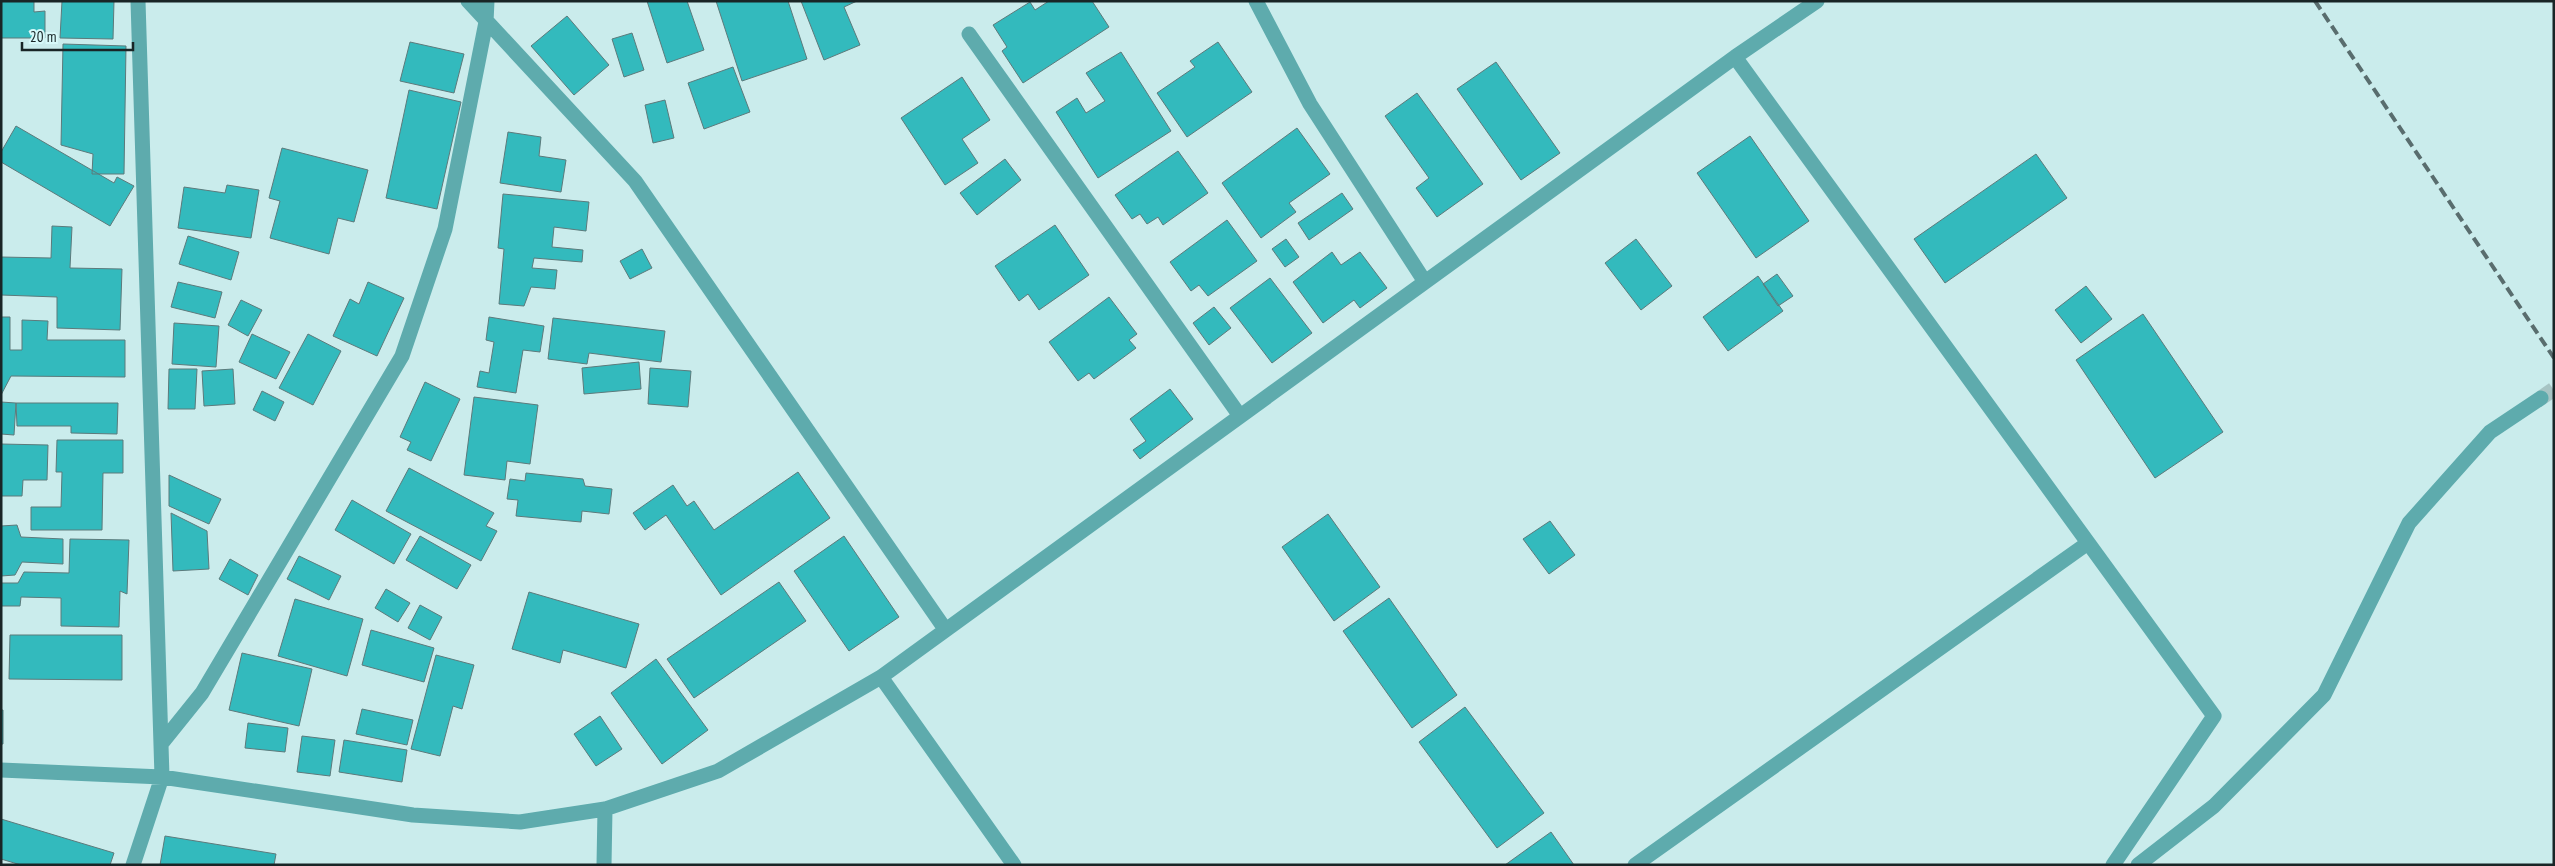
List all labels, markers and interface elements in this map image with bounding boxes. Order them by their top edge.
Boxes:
scale bar [22,20,134,52]
text: 20 m [30,27,56,46]

